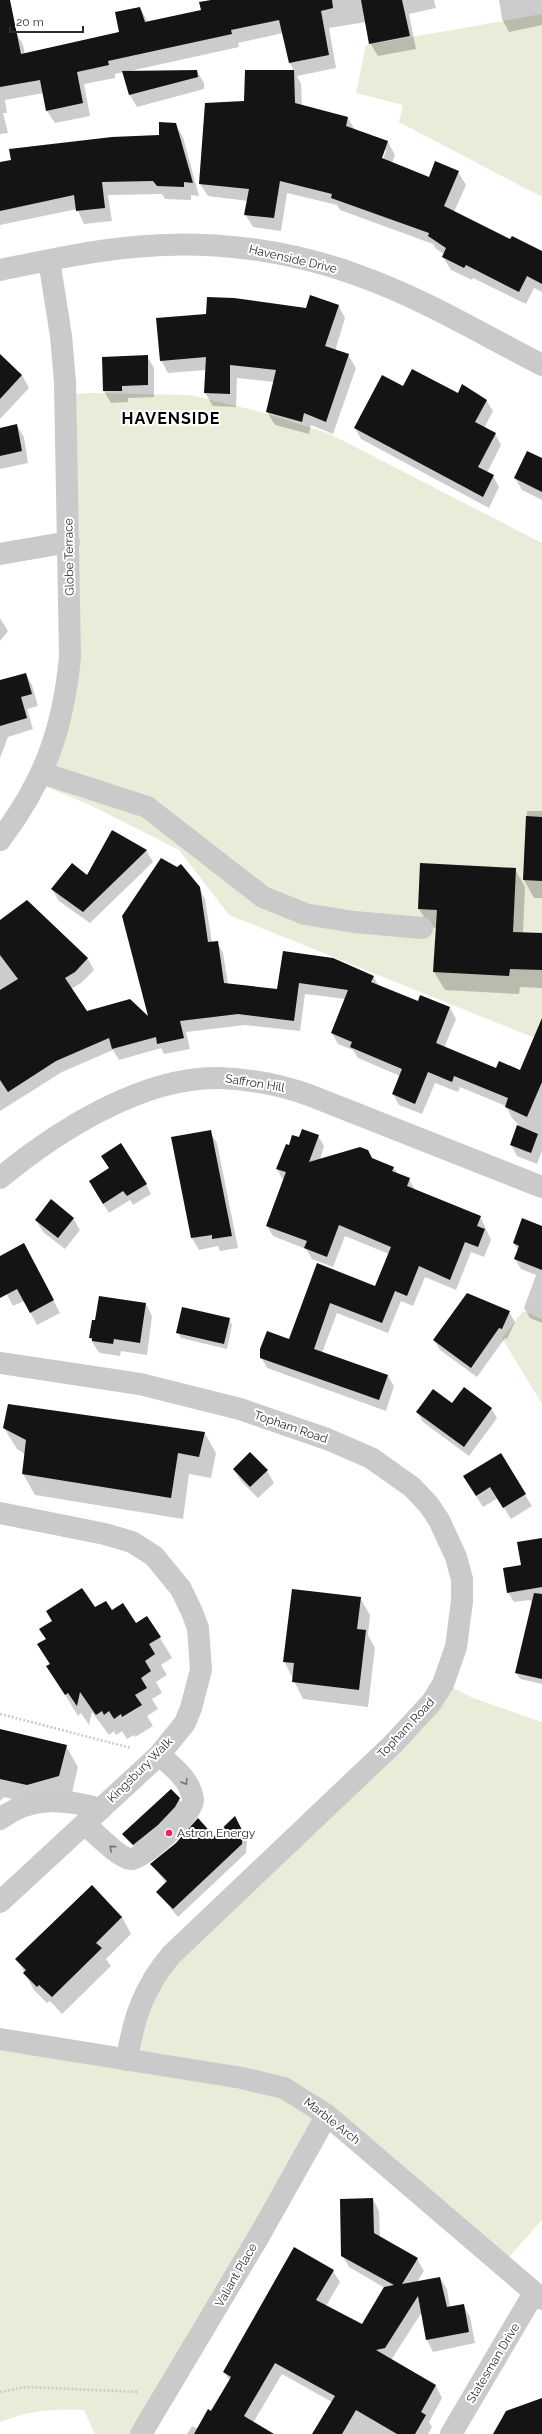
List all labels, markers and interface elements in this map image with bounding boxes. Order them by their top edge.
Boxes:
scale bar [10,8,83,34]
text: 20 m [16,15,44,29]
street label: Havenside Drive [248,242,338,276]
district label: HAVENSIDE [122,409,220,428]
street label: Globe Terrace [61,518,77,596]
street label: Saffron Hill [224,1071,286,1095]
street label: Topham Road [252,1408,330,1446]
street label: Topham Road [375,1695,437,1761]
street label: Kingsbury Walk [105,1734,176,1805]
one-way arrow [181,1778,188,1785]
place label: Astron Energy [177,1826,256,1840]
marker: Astron Energy [164,1828,174,1838]
one-way arrow [110,1846,117,1853]
street label: Marble Arch [301,2095,363,2147]
street label: Valiant Place [212,2241,260,2309]
street label: Statesman Drive [464,2321,522,2405]

